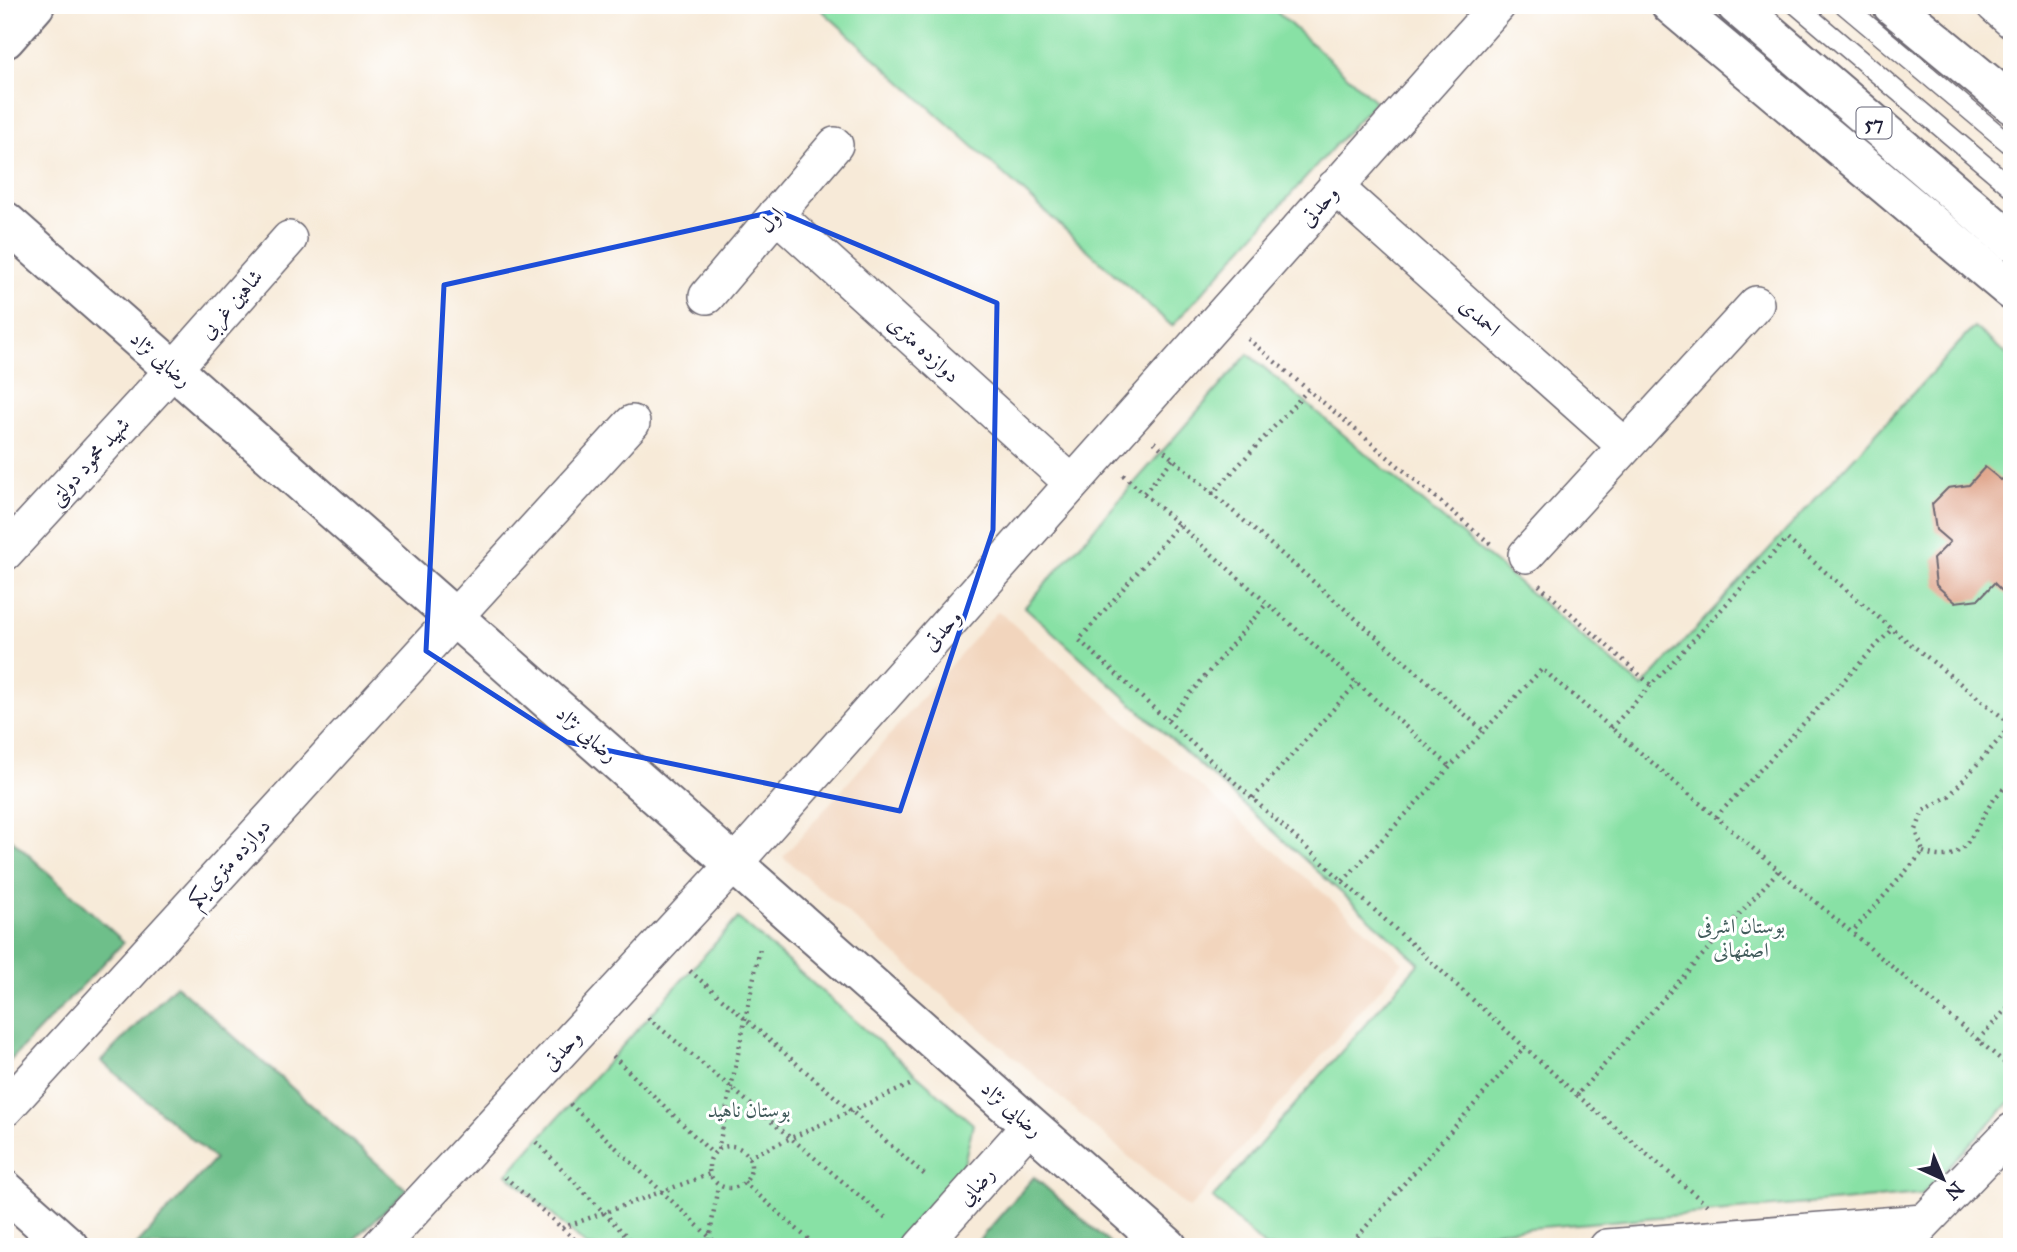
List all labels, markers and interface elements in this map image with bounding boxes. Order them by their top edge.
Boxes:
road number: 57 [1856,108,1892,139]
street label: وحدتی [1294,180,1344,232]
street label: اول [753,202,789,238]
street label: شاهین غربی [194,264,270,346]
street label: احمدی [1454,292,1506,342]
street label: دوازده متری [883,310,965,388]
street label: رضایی نژاد [124,325,197,394]
street label: شهید محمود دولتی [43,412,137,512]
street label: وحدتی [917,604,967,656]
street label: رضایی نژاد [550,700,623,769]
street label: دوازده متری یکم [182,813,281,918]
park label: بوستان اشرفی اصفهانی [1697,913,1785,963]
street label: وحدتی [537,1024,587,1076]
street label: رضایی نژاد [975,1075,1048,1144]
park label: بوستان ناهید [708,1097,790,1123]
north arrow [1909,1144,1979,1214]
street label: رضایی [952,1161,1001,1211]
text: N [1941,1177,1968,1205]

